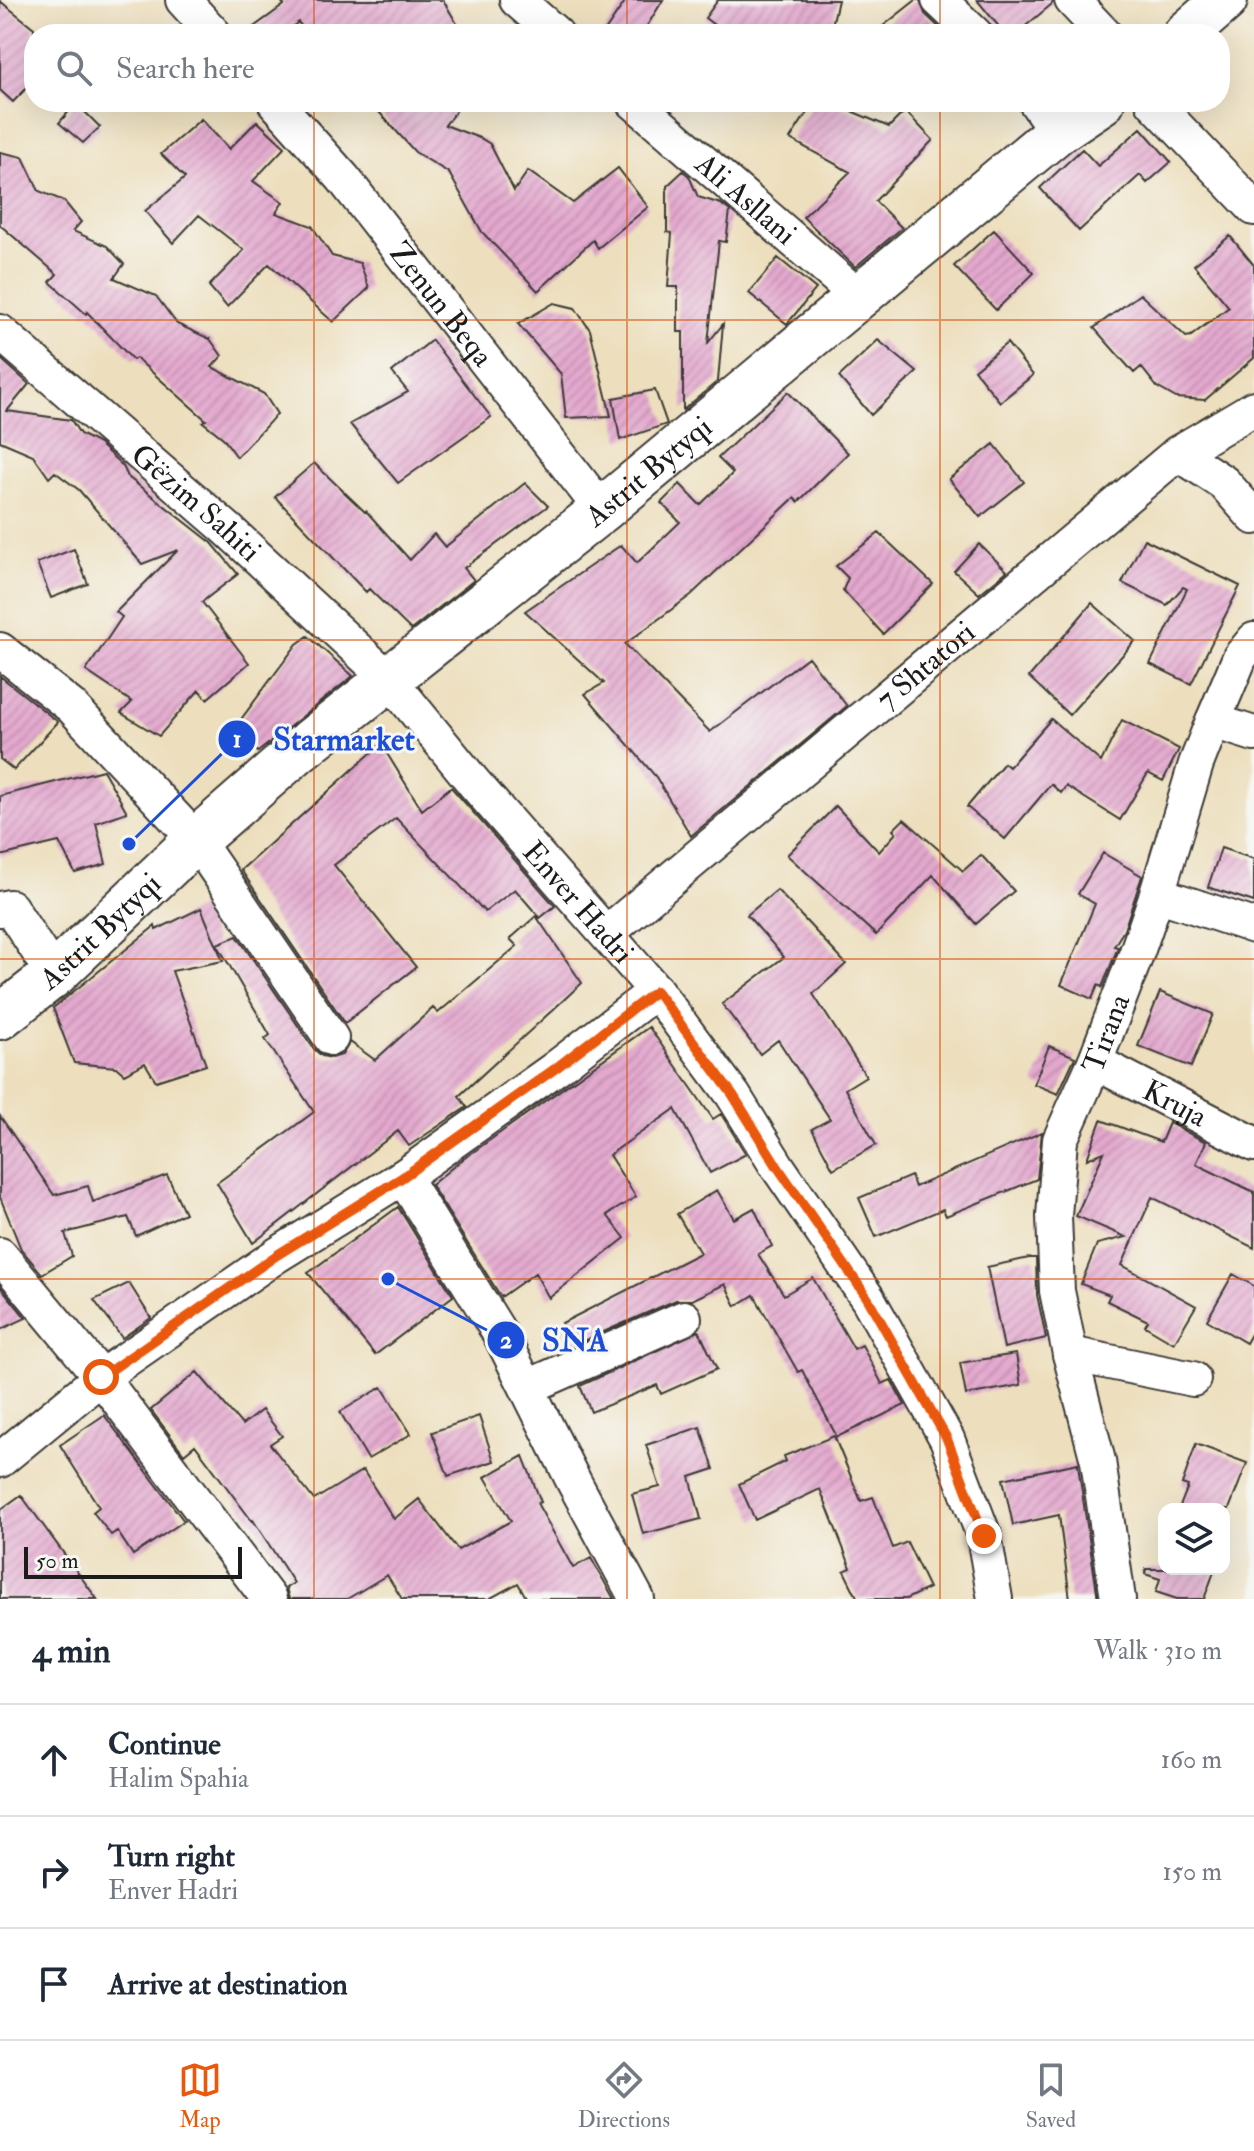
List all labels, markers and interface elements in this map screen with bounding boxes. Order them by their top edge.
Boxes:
search box [24,24,1230,112]
icon: search [52,46,96,90]
text: Search here [116,50,255,87]
street label: Ali Asllani [687,145,804,253]
street label: Zenun Beqa [381,235,501,375]
street label: Astrit Bytyqi [577,409,720,536]
street label: Gëzim Sahiti [123,436,268,570]
street label: 7 Shtatori [869,614,983,718]
callout: Starmarket [217,711,431,767]
text: Starmarket [273,720,415,760]
text: 1 [233,724,241,755]
street label: Enver Hadri [514,834,641,971]
street label: Astrit Bytyqi [32,865,169,999]
street label: Tirana [1075,988,1139,1078]
street label: Kruja [1137,1072,1214,1136]
callout: SNA [486,1312,624,1368]
text: SNA [542,1321,609,1361]
text: 2 [500,1325,512,1356]
route start [83,1359,119,1395]
map controls [1158,1503,1230,1575]
button: layers [1158,1503,1230,1575]
route end [966,1518,1002,1554]
scale bar [24,1543,242,1579]
text: 50 m [36,1547,78,1575]
text: 4 min [32,1630,110,1673]
text: Walk · 310 m [1094,1635,1222,1667]
text: Continue [108,1726,221,1763]
icon: ahead [32,1738,76,1782]
text: 160 m [1161,1744,1222,1776]
text: Halim Spahia [108,1763,249,1795]
text: Turn right [108,1838,235,1875]
icon: right [32,1850,76,1894]
text: 150 m [1163,1856,1222,1888]
text: Enver Hadri [108,1875,238,1907]
icon: arrive [32,1962,76,2006]
text: Arrive at destination [108,1966,348,2003]
tab: Map [178,2058,222,2134]
tab: Directions [578,2058,670,2134]
tab: Saved [1026,2058,1076,2134]

